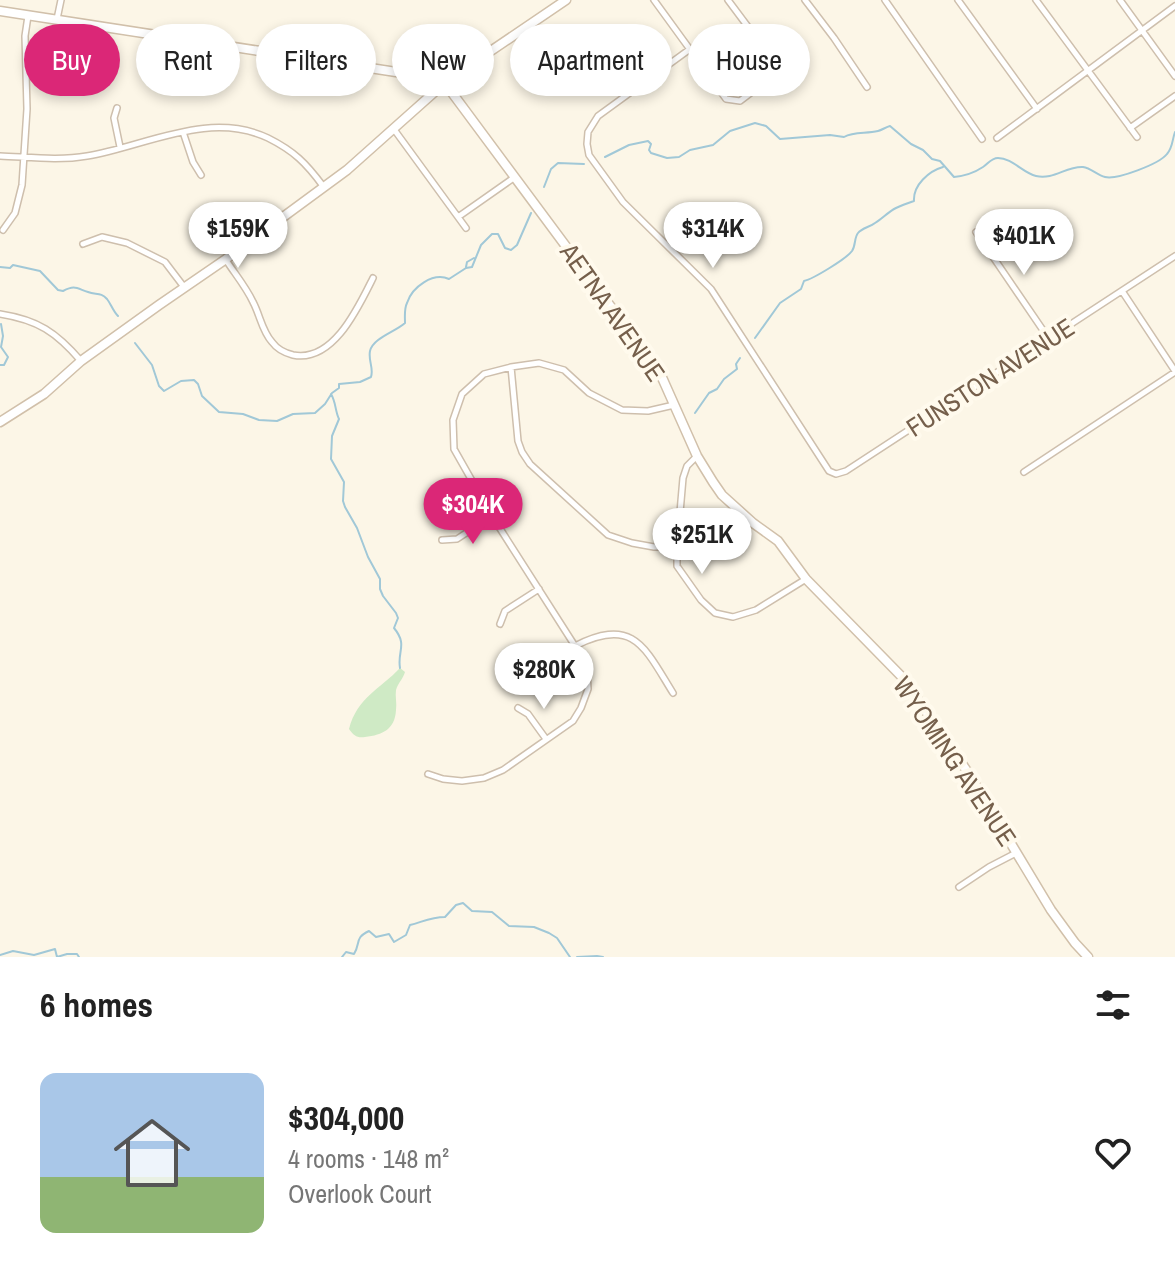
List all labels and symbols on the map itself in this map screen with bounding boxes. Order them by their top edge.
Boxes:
pin: $159K [182,202,294,270]
pin: $314K [657,202,769,270]
pin: $401K [968,209,1080,277]
street label: AETNA AVENUE [552,235,673,388]
street label: FUNSTON AVENUE [899,310,1081,444]
pin: $304K [417,478,529,546]
pin: $251K [646,508,758,576]
pin: $280K [488,643,600,711]
street label: WYOMING AVENUE [885,669,1025,853]

